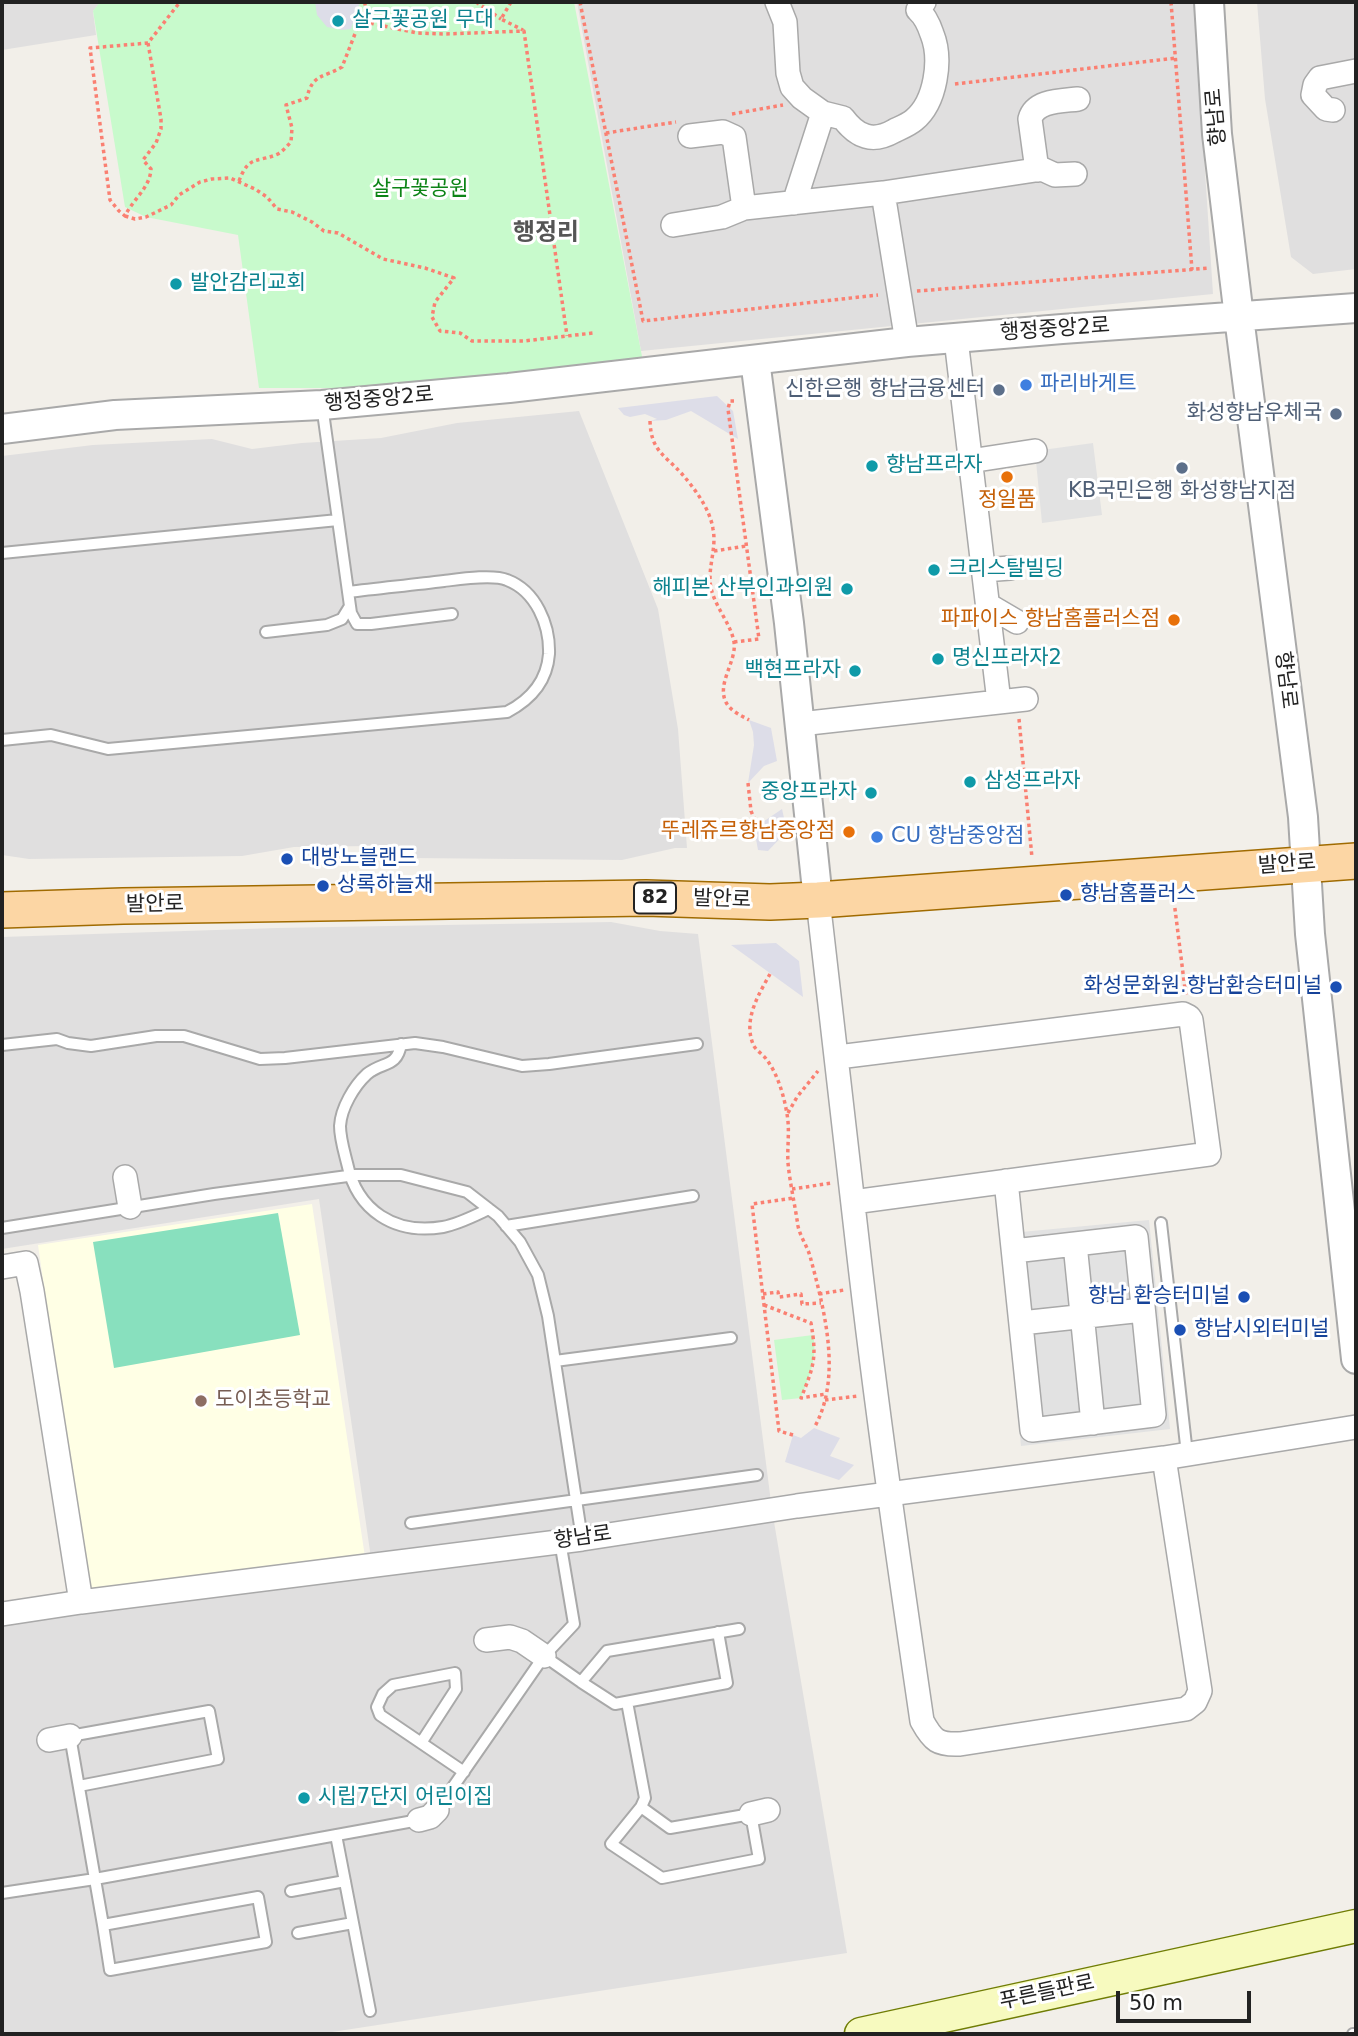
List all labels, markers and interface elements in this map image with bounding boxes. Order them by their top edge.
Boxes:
place label: 살구꽃공원 무대 [352,8,494,34]
marker: 살구꽃공원 무대 [330,13,346,29]
street label: 향남로 [1202,87,1232,147]
park label: 살구꽃공원 [372,177,468,203]
district label: 행정리 [513,220,579,248]
place label: 발안감리교회 [190,271,306,297]
marker: 발안감리교회 [168,276,184,292]
street label: 행정중앙2로 [999,314,1111,346]
place label: 파리바게트 [1040,372,1137,398]
place label: 신한은행 향남금융센터 [785,377,985,403]
marker: 파리바게트 [1018,377,1034,393]
marker: 신한은행 향남금융센터 [991,382,1007,398]
street label: 행정중앙2로 [323,383,435,417]
place label: 화성향남우체국 [1187,401,1322,427]
marker: 화성향남우체국 [1328,406,1344,422]
place label: 향남프라자 [886,453,983,479]
marker: 향남프라자 [864,458,880,474]
marker: KB국민은행 화성향남지점 [1174,460,1190,476]
marker: 정일품 [999,469,1015,485]
place label: KB국민은행 화성향남지점 [1068,479,1296,505]
place label: 정일품 [978,488,1036,514]
place label: 크리스탈빌딩 [948,557,1064,583]
marker: 크리스탈빌딩 [926,562,942,578]
place label: 해피본 산부인과의원 [652,576,833,602]
marker: 해피본 산부인과의원 [839,581,855,597]
place label: 파파이스 향남홈플러스점 [941,607,1160,633]
marker: 파파이스 향남홈플러스점 [1166,612,1182,628]
place label: 명신프라자2 [952,646,1062,672]
street label: 향남로 [1269,650,1301,710]
marker: 명신프라자2 [930,651,946,667]
place label: 백현프라자 [744,658,841,684]
marker: 백현프라자 [847,663,863,679]
place label: 삼성프라자 [984,769,1081,795]
marker: 삼성프라자 [962,774,978,790]
place label: 중앙프라자 [760,780,857,806]
marker: 중앙프라자 [863,785,879,801]
place label: 뚜레쥬르향남중앙점 [661,819,835,845]
marker: 뚜레쥬르향남중앙점 [841,824,857,840]
place label: CU 향남중앙점 [891,824,1024,850]
marker: CU 향남중앙점 [869,829,885,845]
place label: 대방노블랜드 [301,846,417,872]
street label: 발안로 [1257,850,1317,880]
marker: 대방노블랜드 [279,851,295,867]
place label: 상록하늘채 [337,873,434,899]
marker: 상록하늘채 [315,878,331,894]
road number: 82 [634,882,676,914]
place label: 향남홈플러스 [1080,882,1196,908]
street label: 발안로 [693,886,751,914]
marker: 향남홈플러스 [1058,887,1074,903]
street label: 발안로 [126,892,184,918]
place label: 화성문화원.향남환승터미널 [1083,974,1322,1000]
marker: 화성문화원.향남환승터미널 [1328,979,1344,995]
place label: 향남 환승터미널 [1088,1284,1230,1310]
marker: 향남 환승터미널 [1236,1289,1252,1305]
place label: 향남시외터미널 [1194,1317,1329,1343]
marker: 향남시외터미널 [1172,1322,1188,1338]
place label: 도이초등학교 [215,1388,331,1414]
marker: 도이초등학교 [193,1393,209,1409]
street label: 향남로 [553,1521,613,1555]
place label: 시립7단지 어린이집 [318,1785,493,1811]
marker: 시립7단지 어린이집 [296,1790,312,1806]
street label: 푸른들판로 [997,1971,1097,2015]
scale bar [1120,1976,1255,2020]
text: 50 m [1129,1991,1183,2015]

